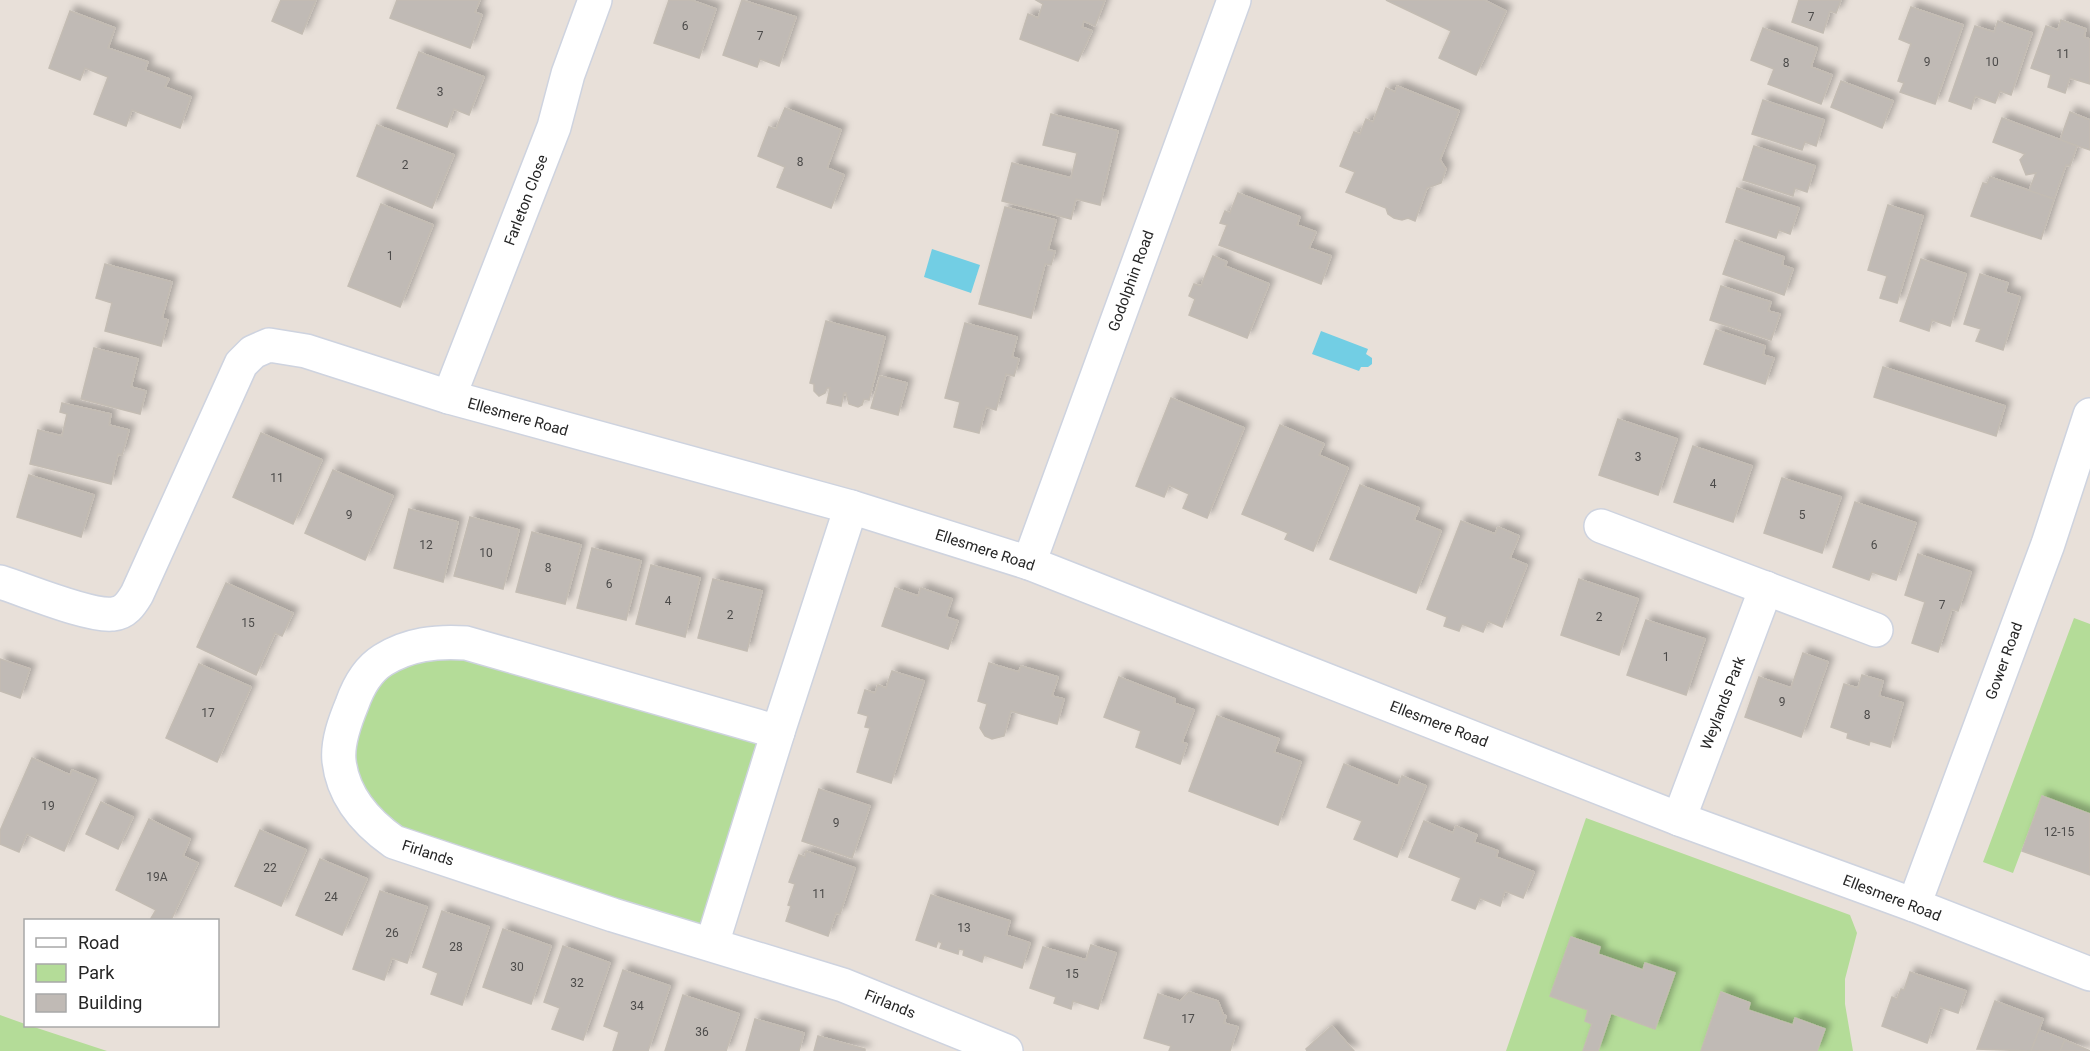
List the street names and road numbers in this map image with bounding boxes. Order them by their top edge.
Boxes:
street label: Farleton Close [500,152,552,248]
street label: Godolphin Road [1104,228,1158,334]
street label: Ellesmere Road [466,394,570,440]
street label: Ellesmere Road [933,525,1037,575]
street label: Gower Road [1982,620,2026,702]
street label: Weylands Park [1697,654,1749,752]
street label: Ellesmere Road [1387,697,1491,751]
street label: Firlands [400,836,456,870]
street label: Ellesmere Road [1840,871,1944,925]
street label: Firlands [862,986,918,1022]

